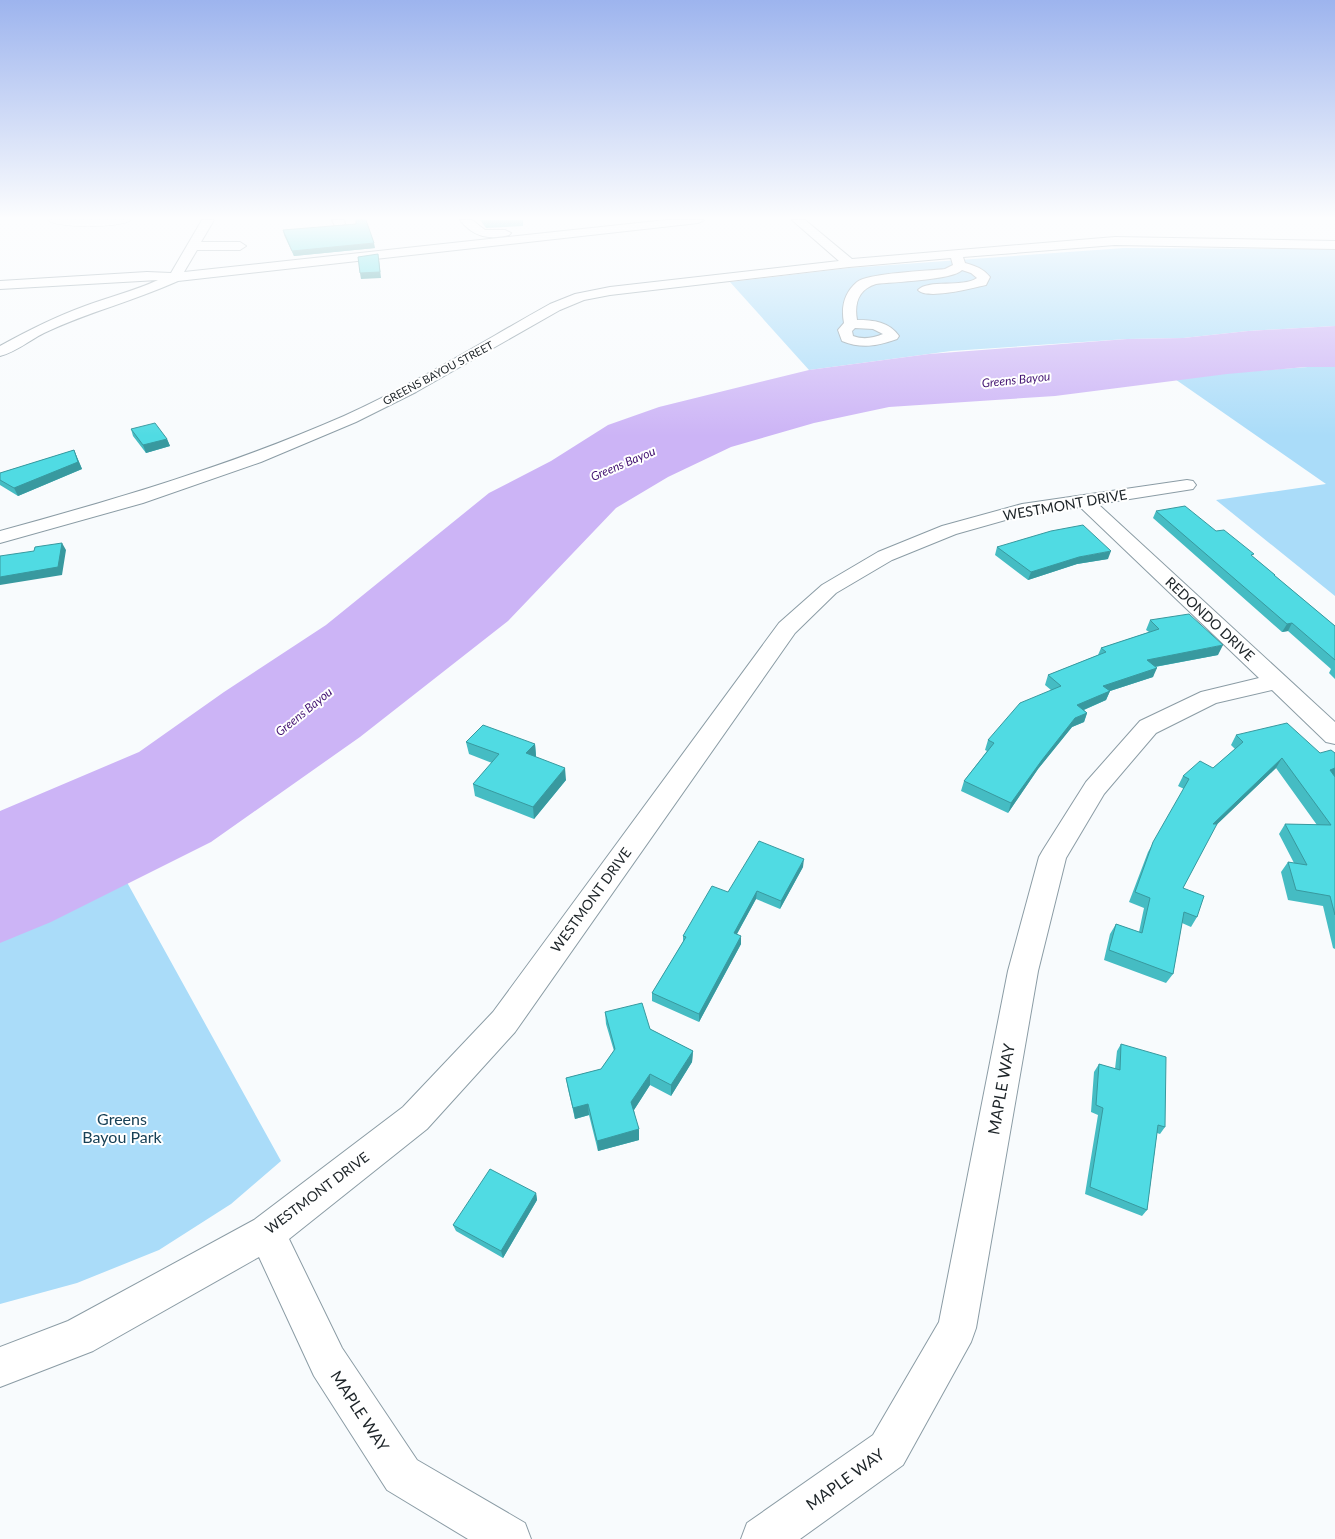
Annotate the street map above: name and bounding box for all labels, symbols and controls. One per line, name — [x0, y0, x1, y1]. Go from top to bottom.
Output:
street label: GREENS BAYOU STREET — [380, 338, 496, 407]
water label: Greens Bayou — [981, 368, 1051, 391]
water label: Greens Bayou — [588, 443, 657, 484]
street label: WESTMONT DRIVE — [1002, 485, 1128, 524]
street label: REDONDO DRIVE — [1162, 573, 1258, 664]
water label: Greens Bayou — [272, 684, 335, 739]
street label: WESTMONT DRIVE — [547, 844, 634, 956]
street label: MAPLE WAY — [983, 1042, 1018, 1136]
park label: Greens Bayou Park — [82, 1109, 163, 1146]
street label: WESTMONT DRIVE — [261, 1148, 372, 1237]
street label: MAPLE WAY — [327, 1367, 394, 1455]
street label: MAPLE WAY — [802, 1444, 888, 1513]

